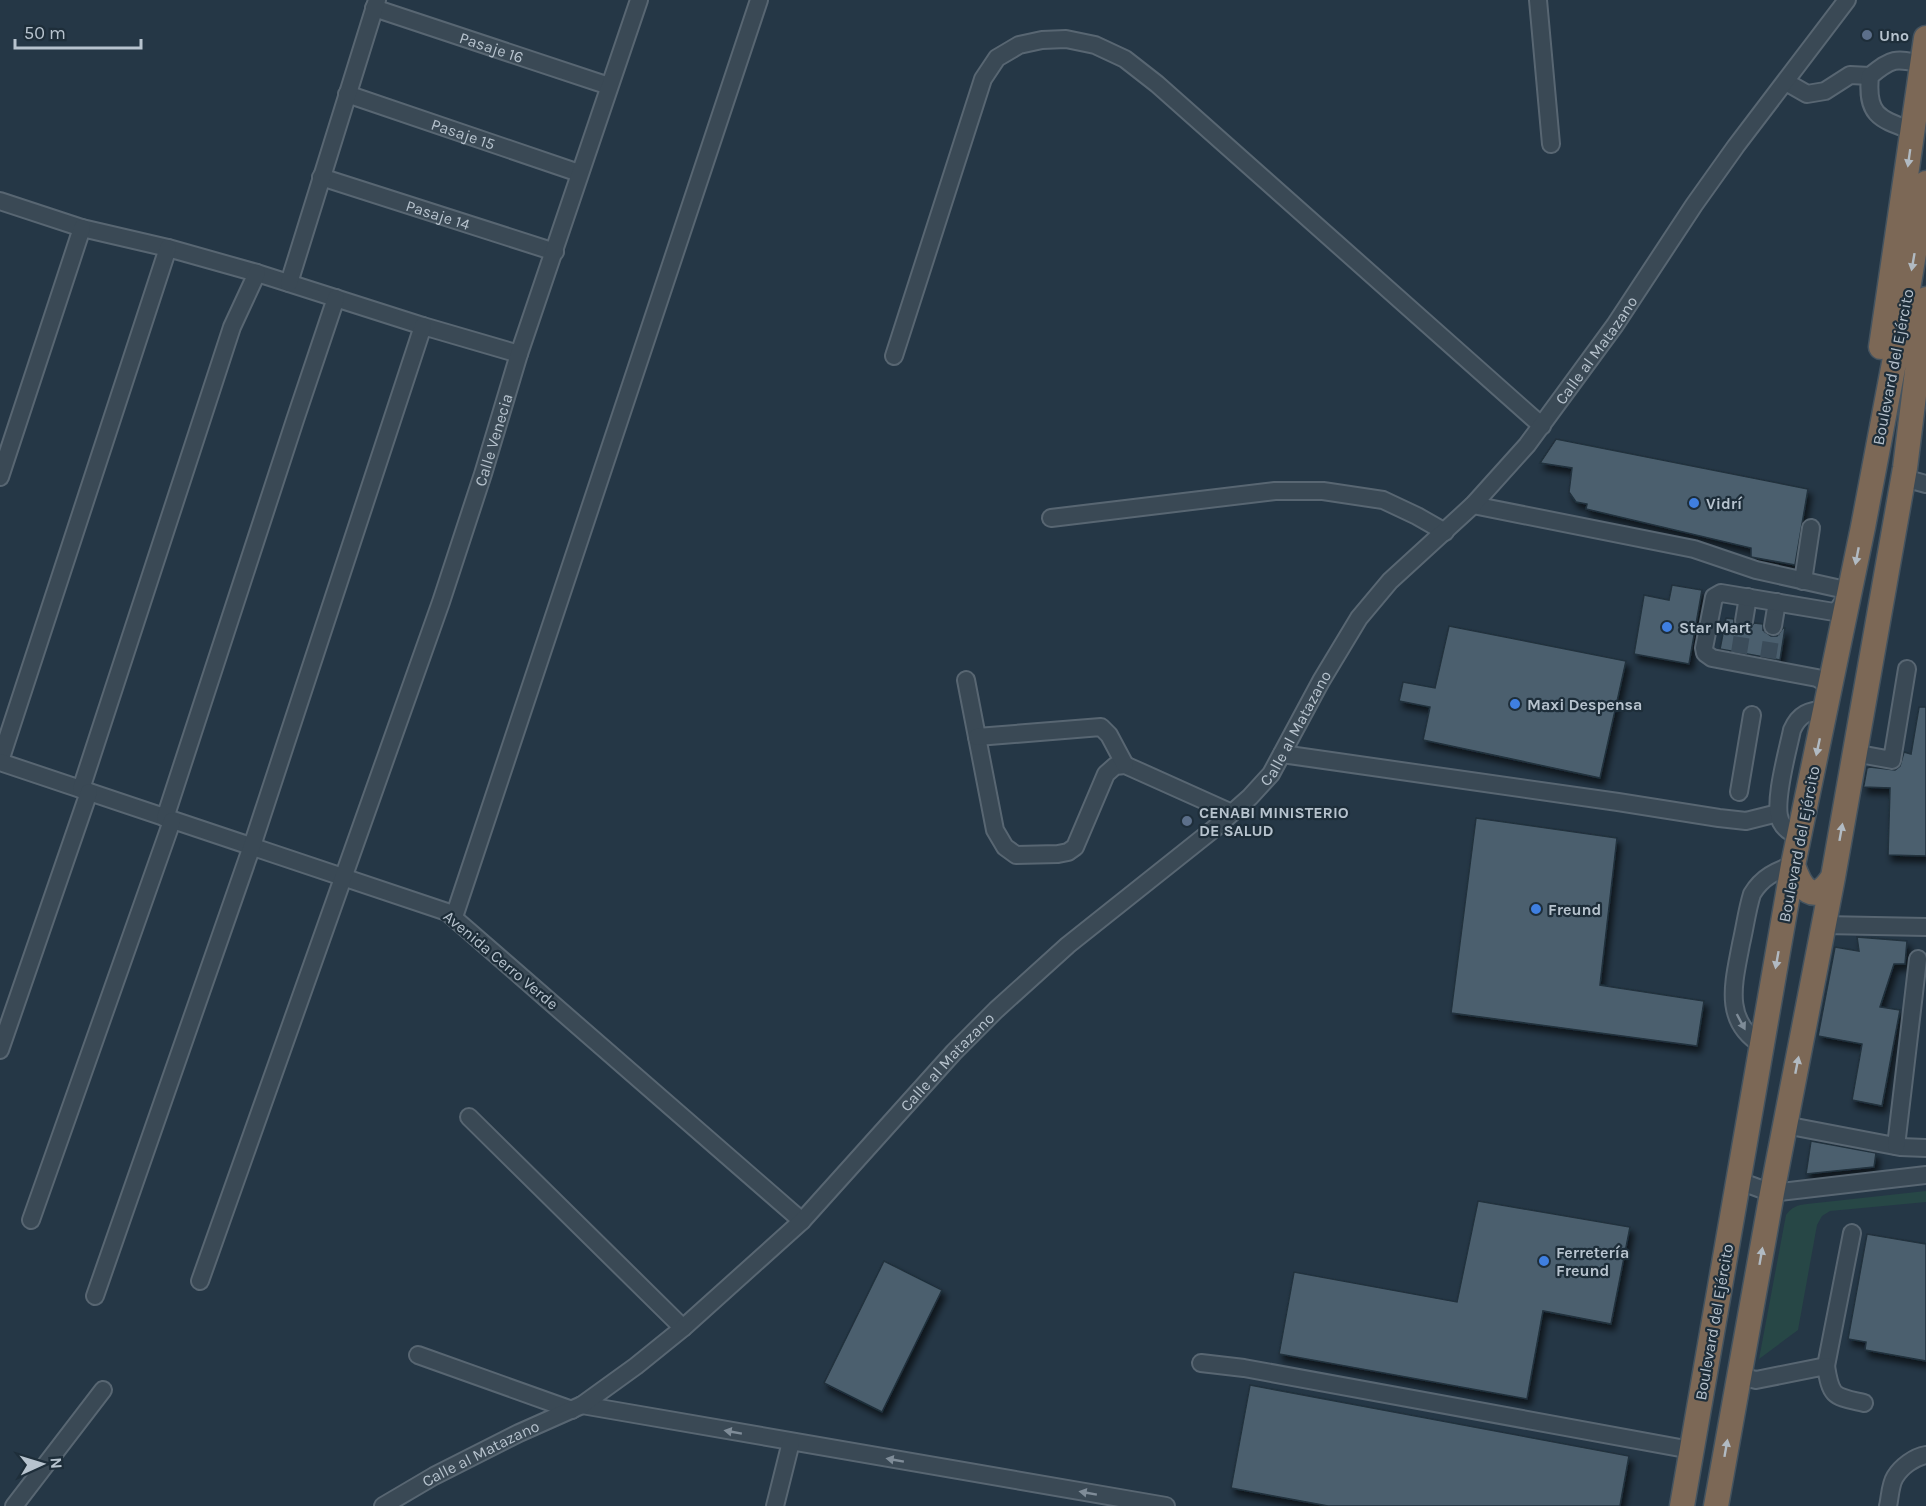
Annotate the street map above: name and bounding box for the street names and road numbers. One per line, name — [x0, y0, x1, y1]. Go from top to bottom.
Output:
street label: Pasaje 16 — [457, 28, 526, 67]
street label: Pasaje 15 — [429, 114, 498, 153]
street label: Pasaje 14 — [404, 195, 473, 234]
street label: Boulevard del Ejército — [1869, 287, 1917, 447]
street label: Calle al Matazano — [1551, 292, 1641, 408]
street label: Calle Venecia — [470, 391, 516, 489]
street label: Calle al Matazano — [1256, 667, 1335, 789]
street label: Boulevard del Ejército — [1775, 764, 1823, 924]
street label: Avenida Cerro Verde — [440, 906, 562, 1014]
street label: Calle al Matazano — [896, 1008, 998, 1115]
street label: Boulevard del Ejército — [1691, 1242, 1737, 1402]
street label: Calle al Matazano — [418, 1416, 542, 1491]

